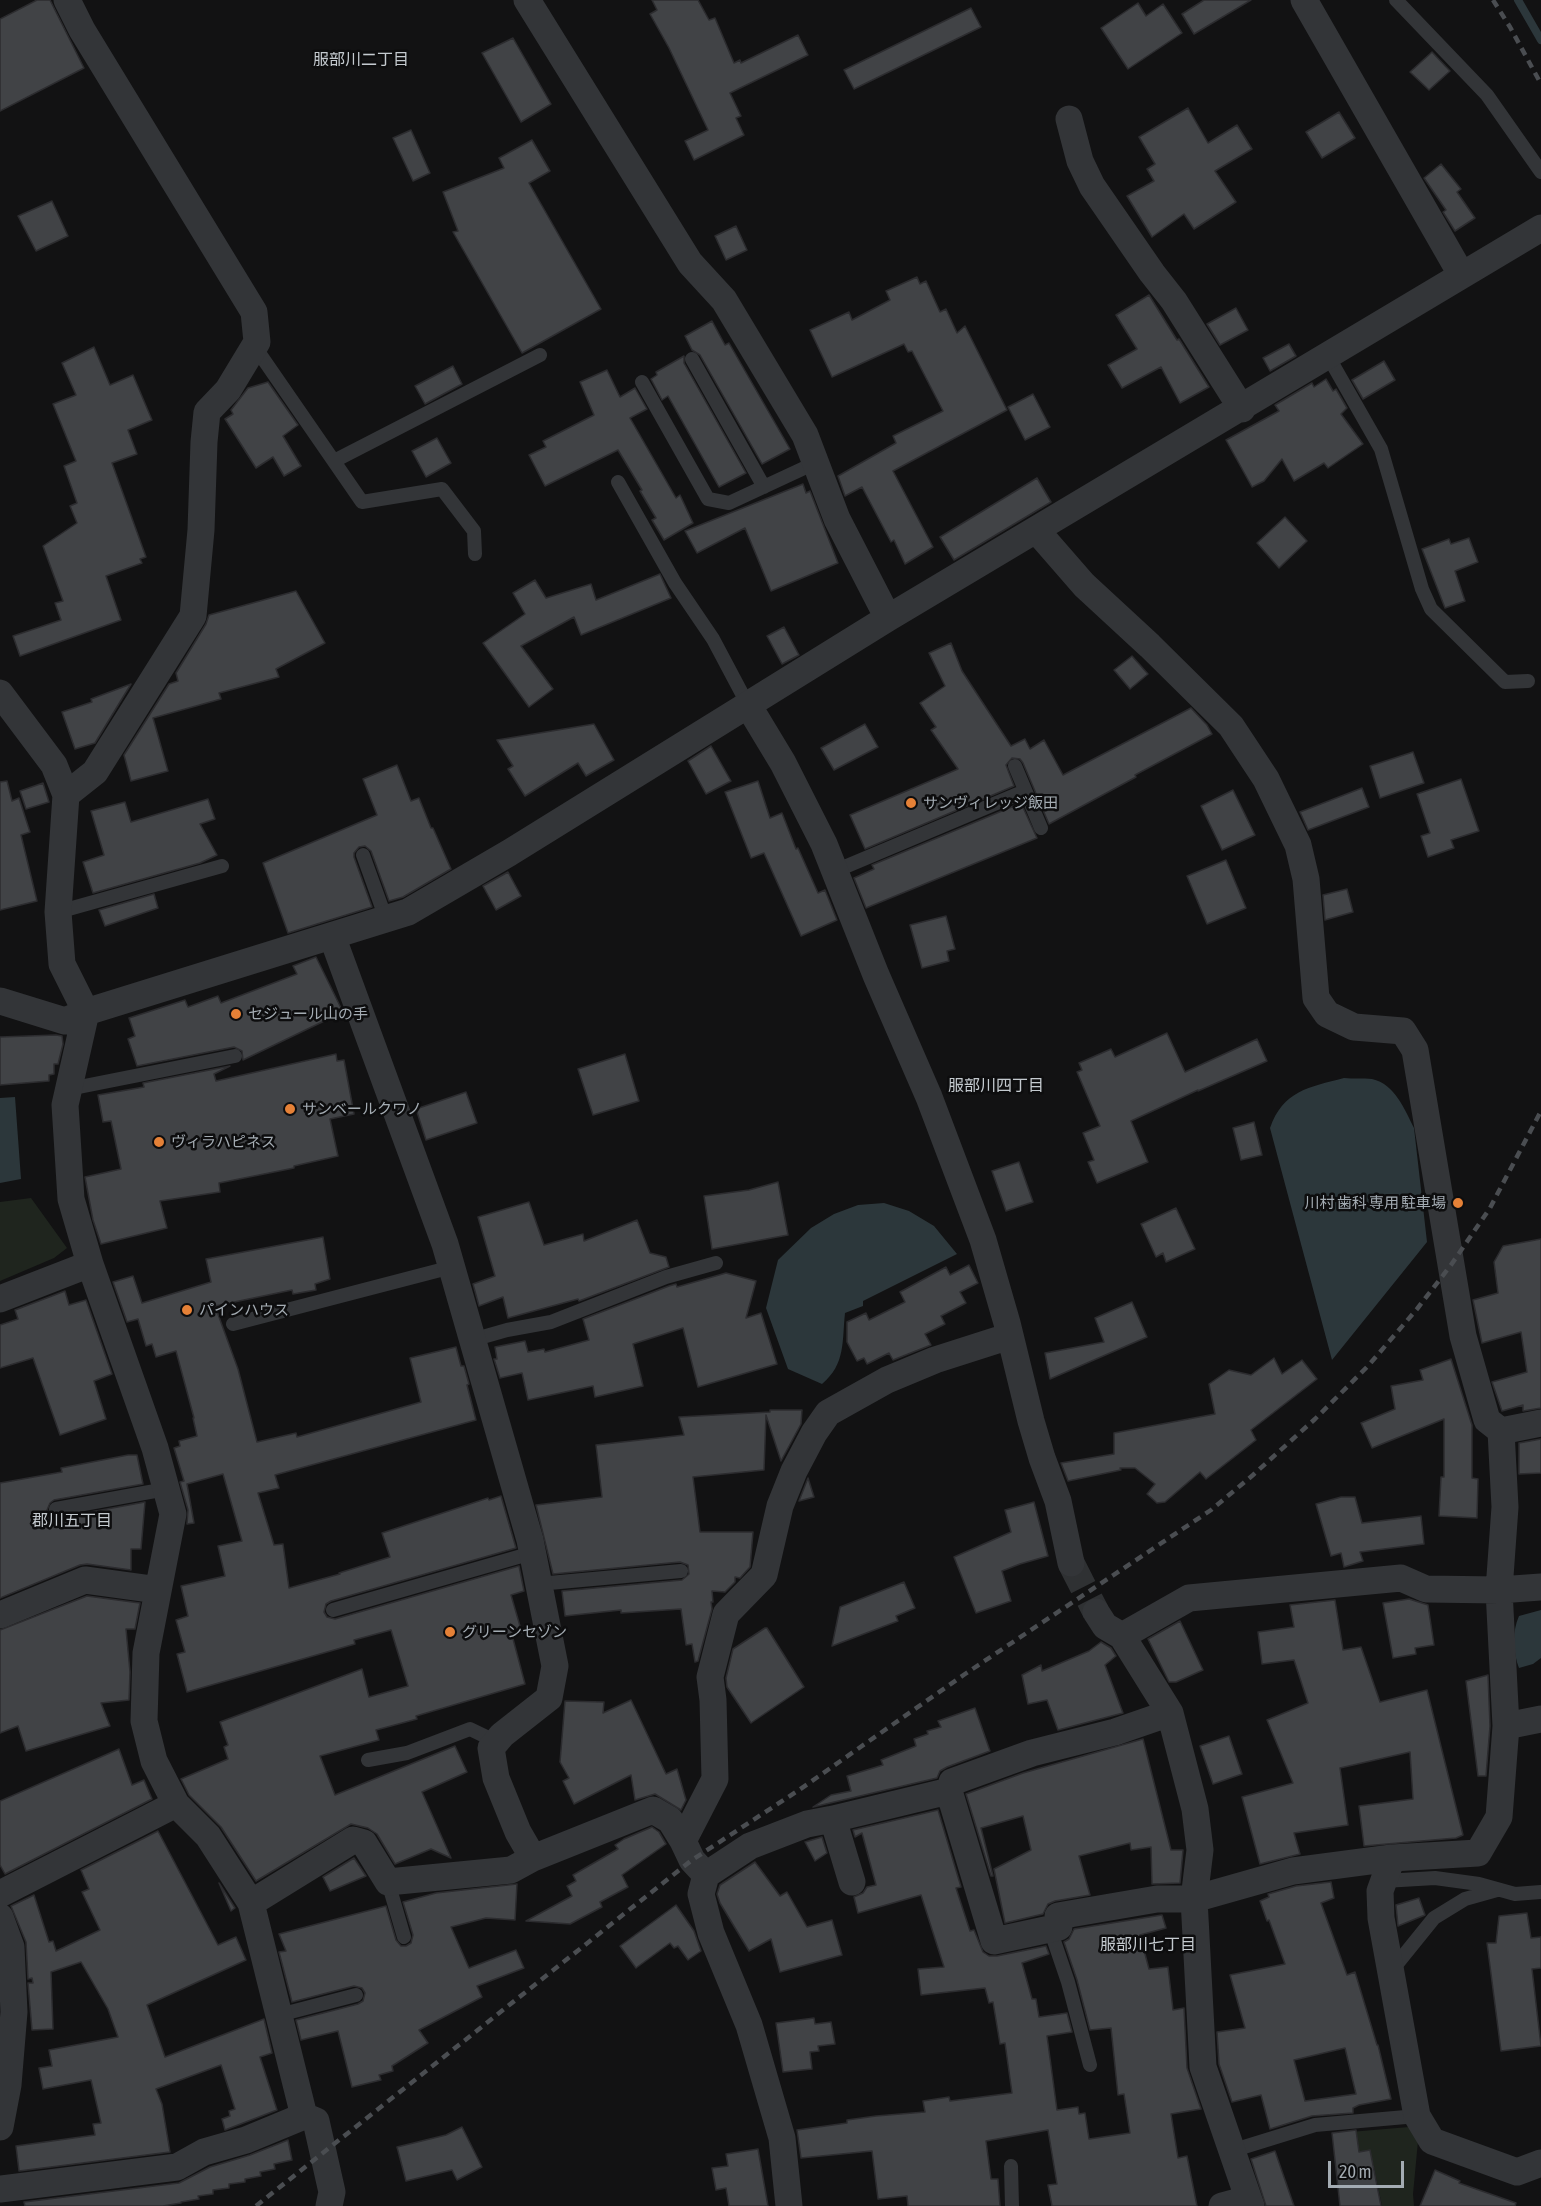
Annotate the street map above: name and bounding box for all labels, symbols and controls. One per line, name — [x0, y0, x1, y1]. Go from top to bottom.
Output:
district label: 服部川二丁目 — [313, 50, 409, 70]
place label: サンヴィレッジ飯田 — [923, 794, 1058, 812]
marker: サンヴィレッジ飯田 — [904, 796, 918, 810]
place label: セジュール山の手 — [248, 1005, 368, 1023]
marker: セジュール山の手 — [229, 1007, 243, 1021]
district label: 服部川四丁目 — [948, 1076, 1044, 1096]
place label: サンベールクワノ — [302, 1100, 422, 1118]
marker: サンベールクワノ — [283, 1102, 297, 1116]
place label: ヴィラハピネス — [171, 1133, 276, 1151]
marker: ヴィラハピネス — [152, 1135, 166, 1149]
place label: 川村 歯科 専用 駐車場 — [1305, 1194, 1446, 1212]
marker: 川村 歯科 専用 駐車場 — [1451, 1196, 1465, 1210]
place label: パインハウス — [199, 1301, 289, 1319]
marker: パインハウス — [180, 1303, 194, 1317]
district label: 郡川五丁目 — [32, 1511, 112, 1531]
place label: グリーンセゾン — [462, 1623, 567, 1641]
marker: グリーンセゾン — [443, 1625, 457, 1639]
district label: 服部川七丁目 — [1100, 1935, 1196, 1955]
scale bar — [1331, 2149, 1408, 2187]
text: 20 m — [1339, 2161, 1371, 2182]

